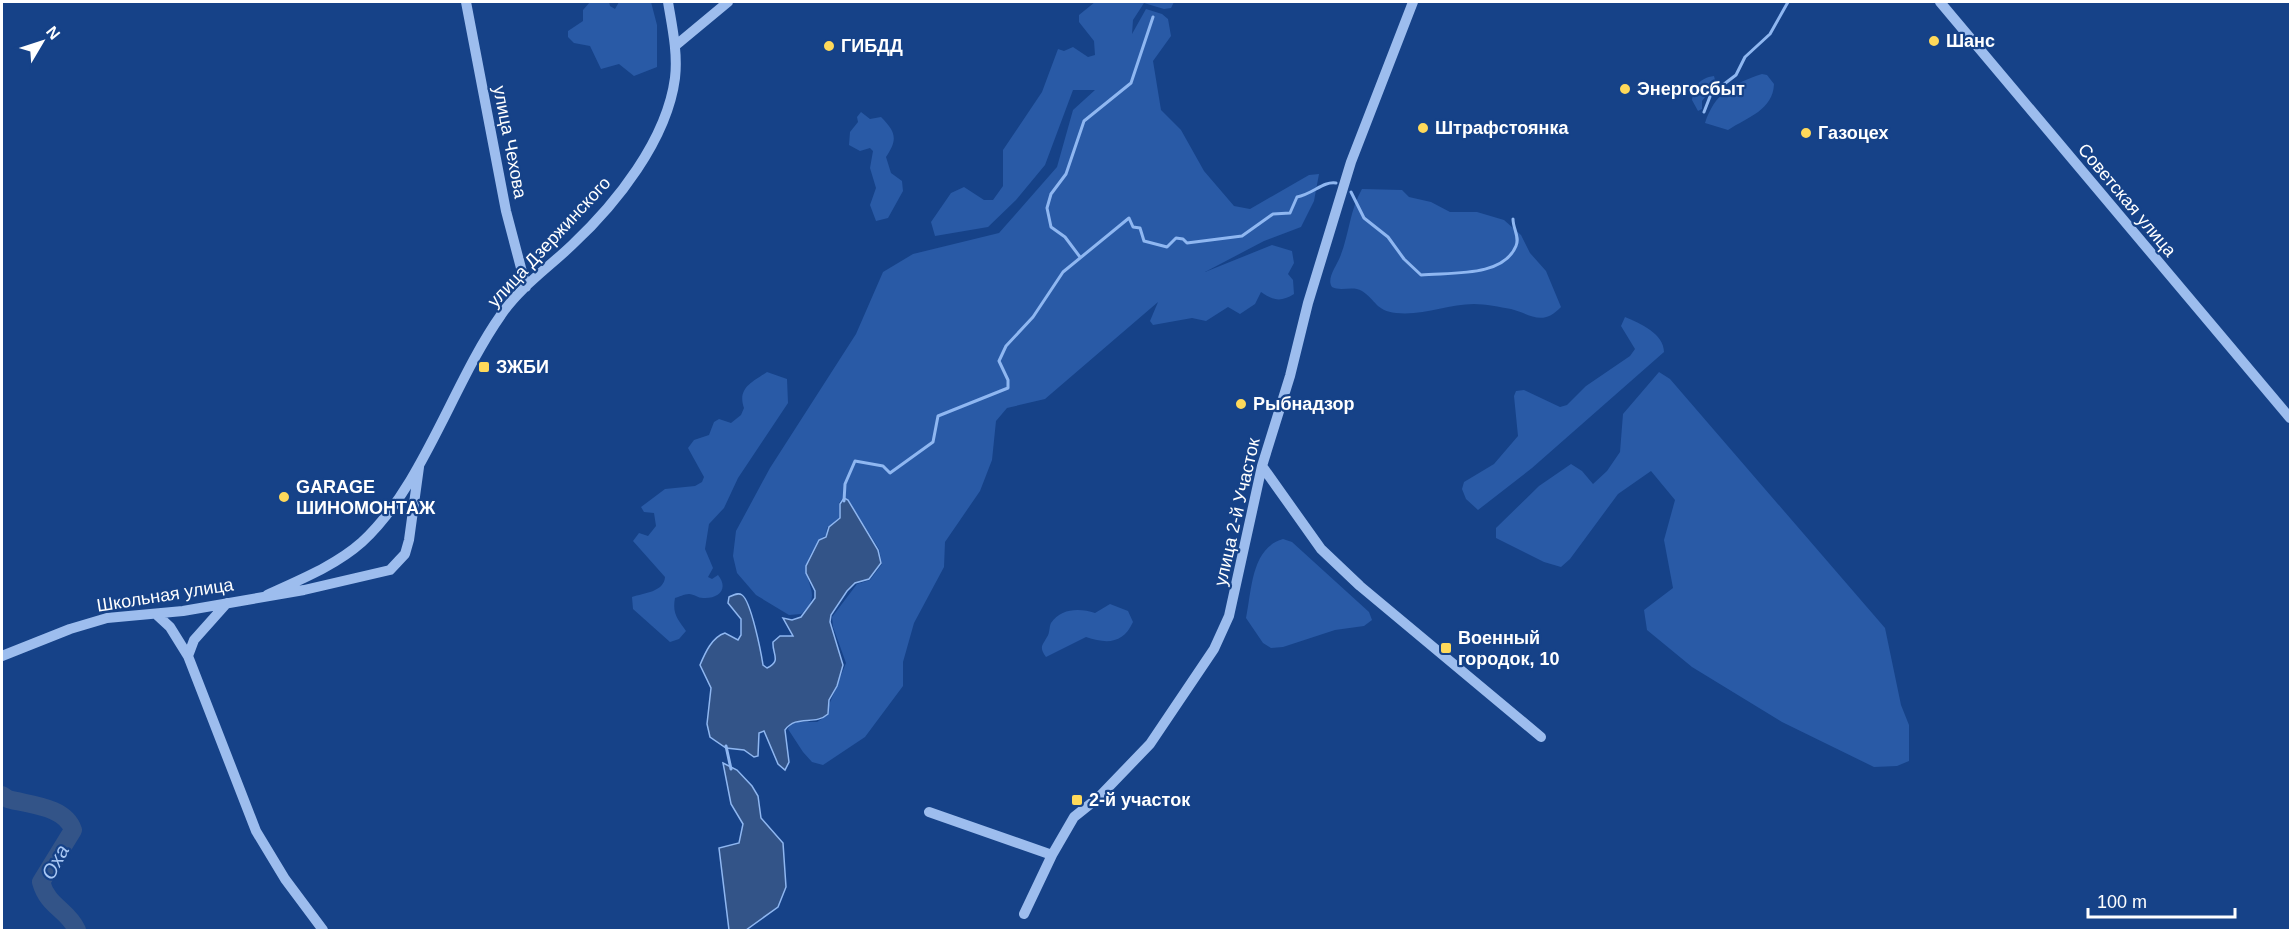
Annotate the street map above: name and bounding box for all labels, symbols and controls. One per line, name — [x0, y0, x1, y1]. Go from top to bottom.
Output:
north arrow — [12, 12, 72, 72]
text: N — [43, 23, 64, 43]
place label: Шанс — [1946, 31, 1995, 51]
marker: Шанс — [1927, 34, 1941, 48]
place label: ГИБДД — [841, 36, 903, 56]
marker: ГИБДД — [822, 39, 836, 53]
place label: Энергосбыт — [1637, 79, 1745, 99]
marker: Энергосбыт — [1618, 82, 1632, 96]
street label: улица Чехова — [489, 84, 531, 201]
place label: Штрафстоянка — [1435, 118, 1569, 138]
marker: Штрафстоянка — [1416, 121, 1430, 135]
place label: Газоцех — [1818, 123, 1889, 143]
marker: Газоцех — [1799, 126, 1813, 140]
street label: Советская улица — [2074, 139, 2181, 261]
street label: улица Дзержинского — [483, 173, 615, 311]
place label: ЗЖБИ — [496, 357, 549, 377]
marker: ЗЖБИ — [477, 360, 491, 374]
place label: Рыбнадзор — [1253, 394, 1355, 414]
marker: Рыбнадзор — [1234, 397, 1248, 411]
street label: улица 2-й Участок — [1210, 436, 1264, 588]
place label: GARAGE ШИНОМОНТАЖ — [296, 477, 436, 518]
marker: GARAGE ШИНОМОНТАЖ — [277, 490, 291, 504]
street label: Школьная улица — [95, 574, 236, 616]
place label: Военный городок, 10 — [1458, 628, 1559, 669]
marker: Военный городок, 10 — [1439, 641, 1453, 655]
place label: 2-й участок — [1089, 790, 1191, 810]
marker: 2-й участок — [1070, 793, 1084, 807]
water label: Оха — [37, 841, 73, 883]
scale bar — [2088, 881, 2235, 919]
text: 100 m — [2097, 892, 2147, 912]

